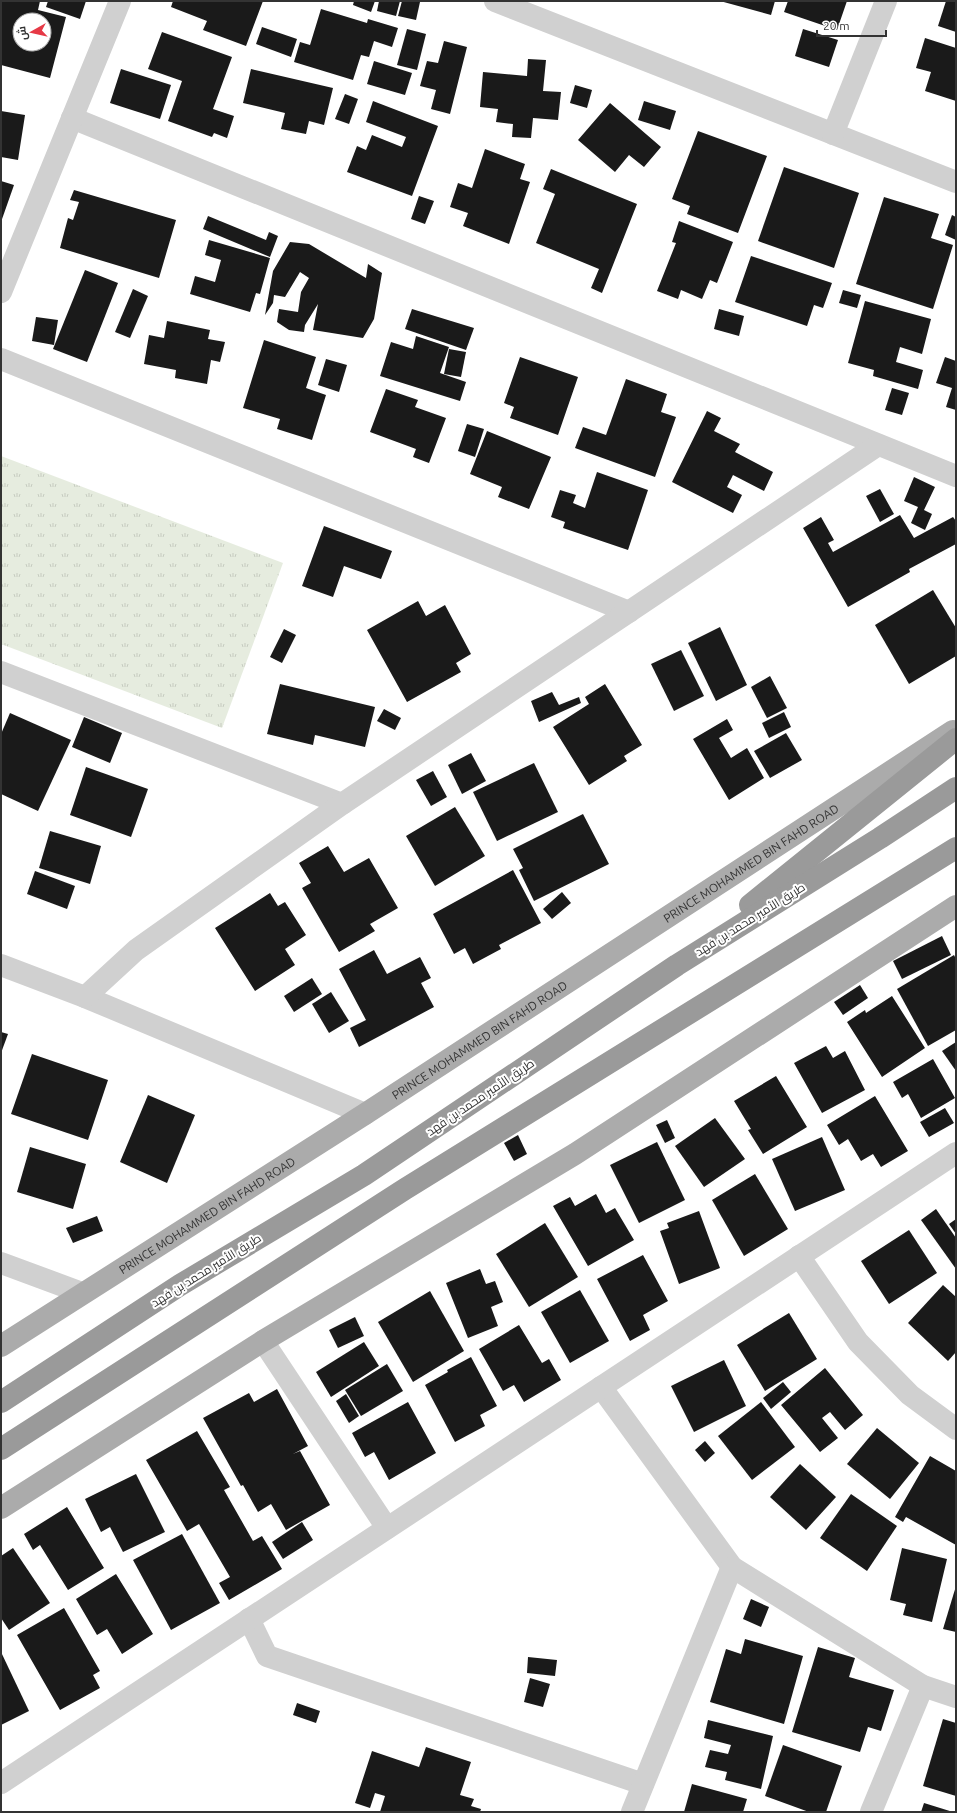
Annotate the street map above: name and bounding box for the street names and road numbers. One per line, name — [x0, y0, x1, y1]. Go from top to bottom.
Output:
street label: PRINCE MOHAMMED BIN FAHD ROAD — [661, 801, 841, 924]
street label: طريق الأمير محمد بن فهد — [693, 880, 808, 959]
street label: PRINCE MOHAMMED BIN FAHD ROAD — [389, 978, 569, 1101]
street label: طريق الأمير محمد بن فهد — [424, 1056, 537, 1139]
street label: PRINCE MOHAMMED BIN FAHD ROAD — [116, 1154, 297, 1276]
street label: طريق الأمير محمد بن فهد — [149, 1231, 264, 1310]

